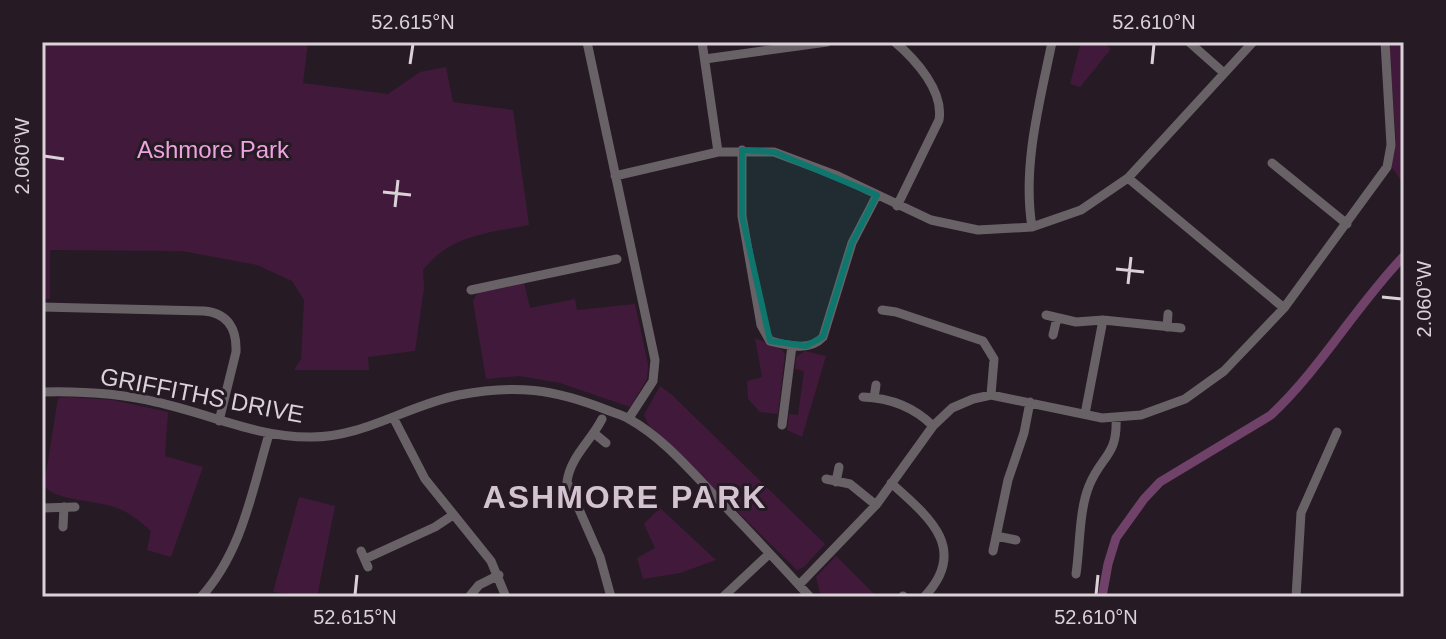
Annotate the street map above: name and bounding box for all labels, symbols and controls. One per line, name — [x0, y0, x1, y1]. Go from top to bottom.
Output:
text: 52.615°N — [371, 11, 455, 33]
text: 52.610°N — [1112, 11, 1196, 33]
text: 2.060°W — [11, 117, 33, 194]
park label: Ashmore Park — [137, 136, 290, 163]
text: 2.060°W — [1413, 260, 1435, 337]
street label: GRIFFITHS DRIVE — [98, 362, 306, 428]
district label: ASHMORE PARK — [483, 479, 767, 515]
text: 52.615°N — [313, 606, 397, 628]
text: 52.610°N — [1054, 606, 1138, 628]

